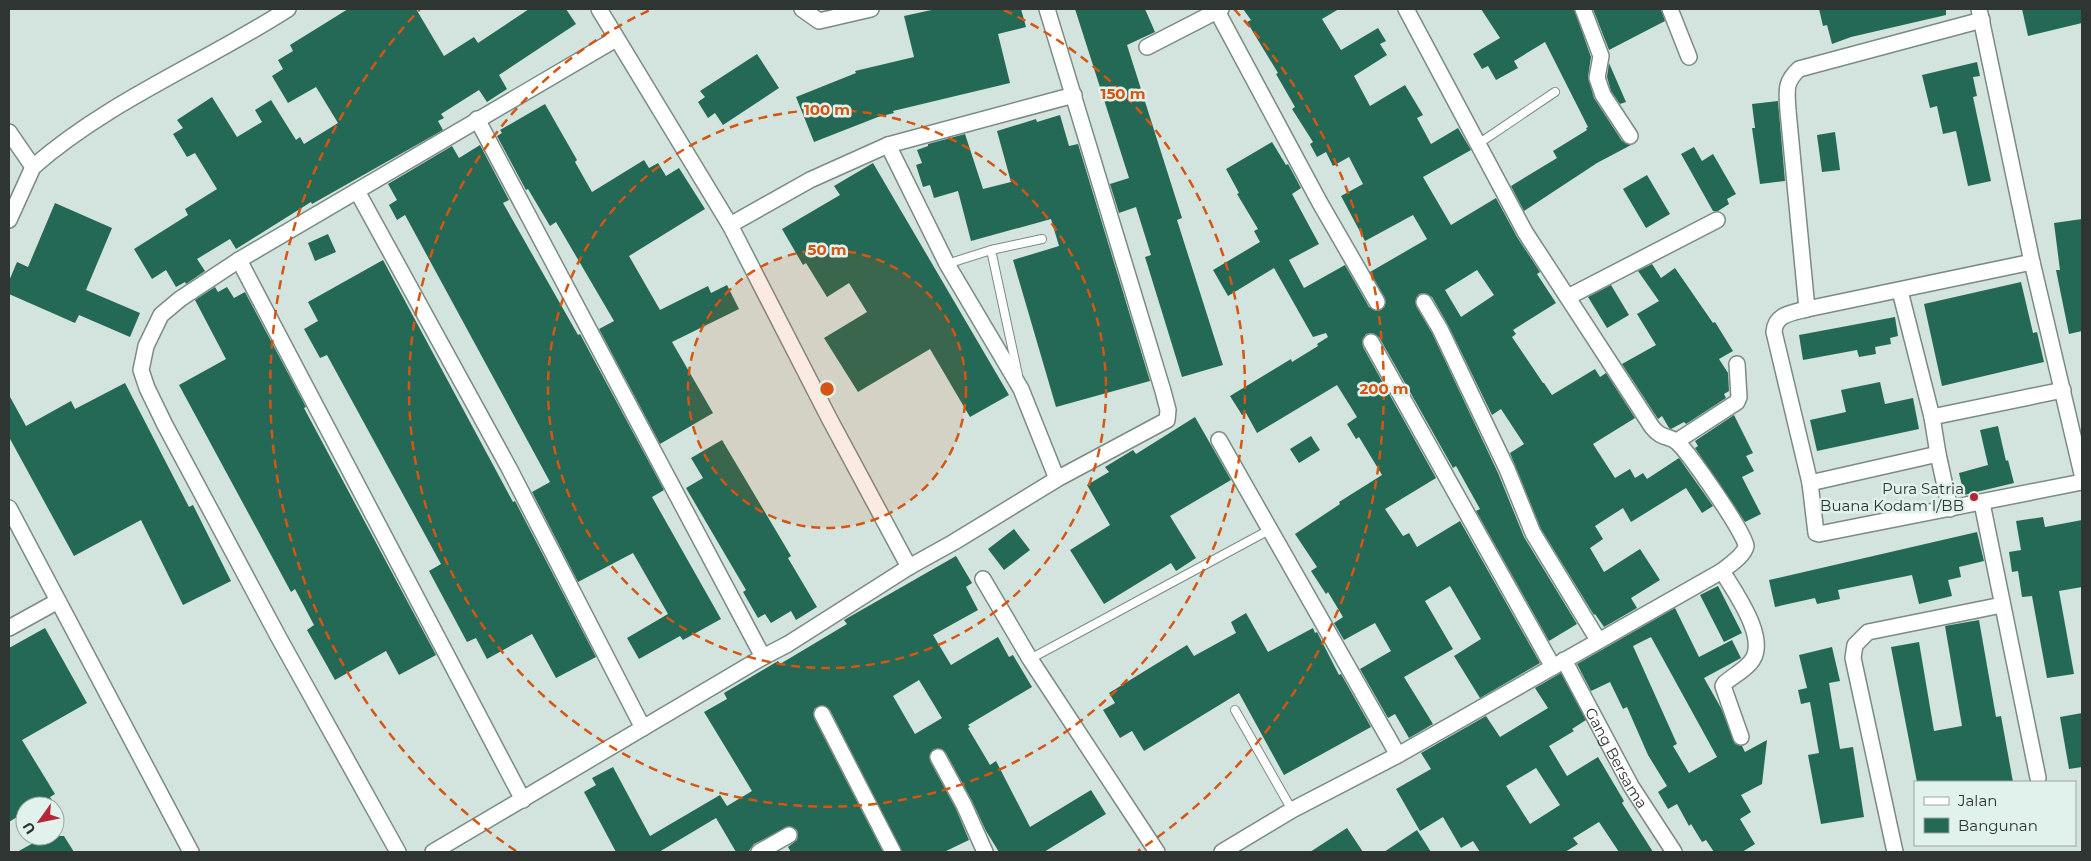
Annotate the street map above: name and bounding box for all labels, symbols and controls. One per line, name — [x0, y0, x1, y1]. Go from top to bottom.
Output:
text: 150 m — [1101, 84, 1145, 103]
text: 100 m — [804, 100, 850, 119]
text: 50 m — [807, 240, 847, 259]
text: 200 m — [1359, 379, 1409, 398]
centre of rings — [818, 380, 836, 398]
place label: Pura Satria Buana Kodam I/BB — [1820, 479, 1964, 515]
marker: Pura Satria Buana Kodam I/BB — [1968, 491, 1980, 503]
street label: Gang Bersama — [1581, 704, 1652, 812]
legend — [1914, 781, 2076, 846]
text: Jalan — [1957, 791, 1997, 810]
north arrow — [15, 796, 65, 846]
text: Bangunan — [1958, 816, 2038, 835]
text: U — [19, 819, 40, 838]

